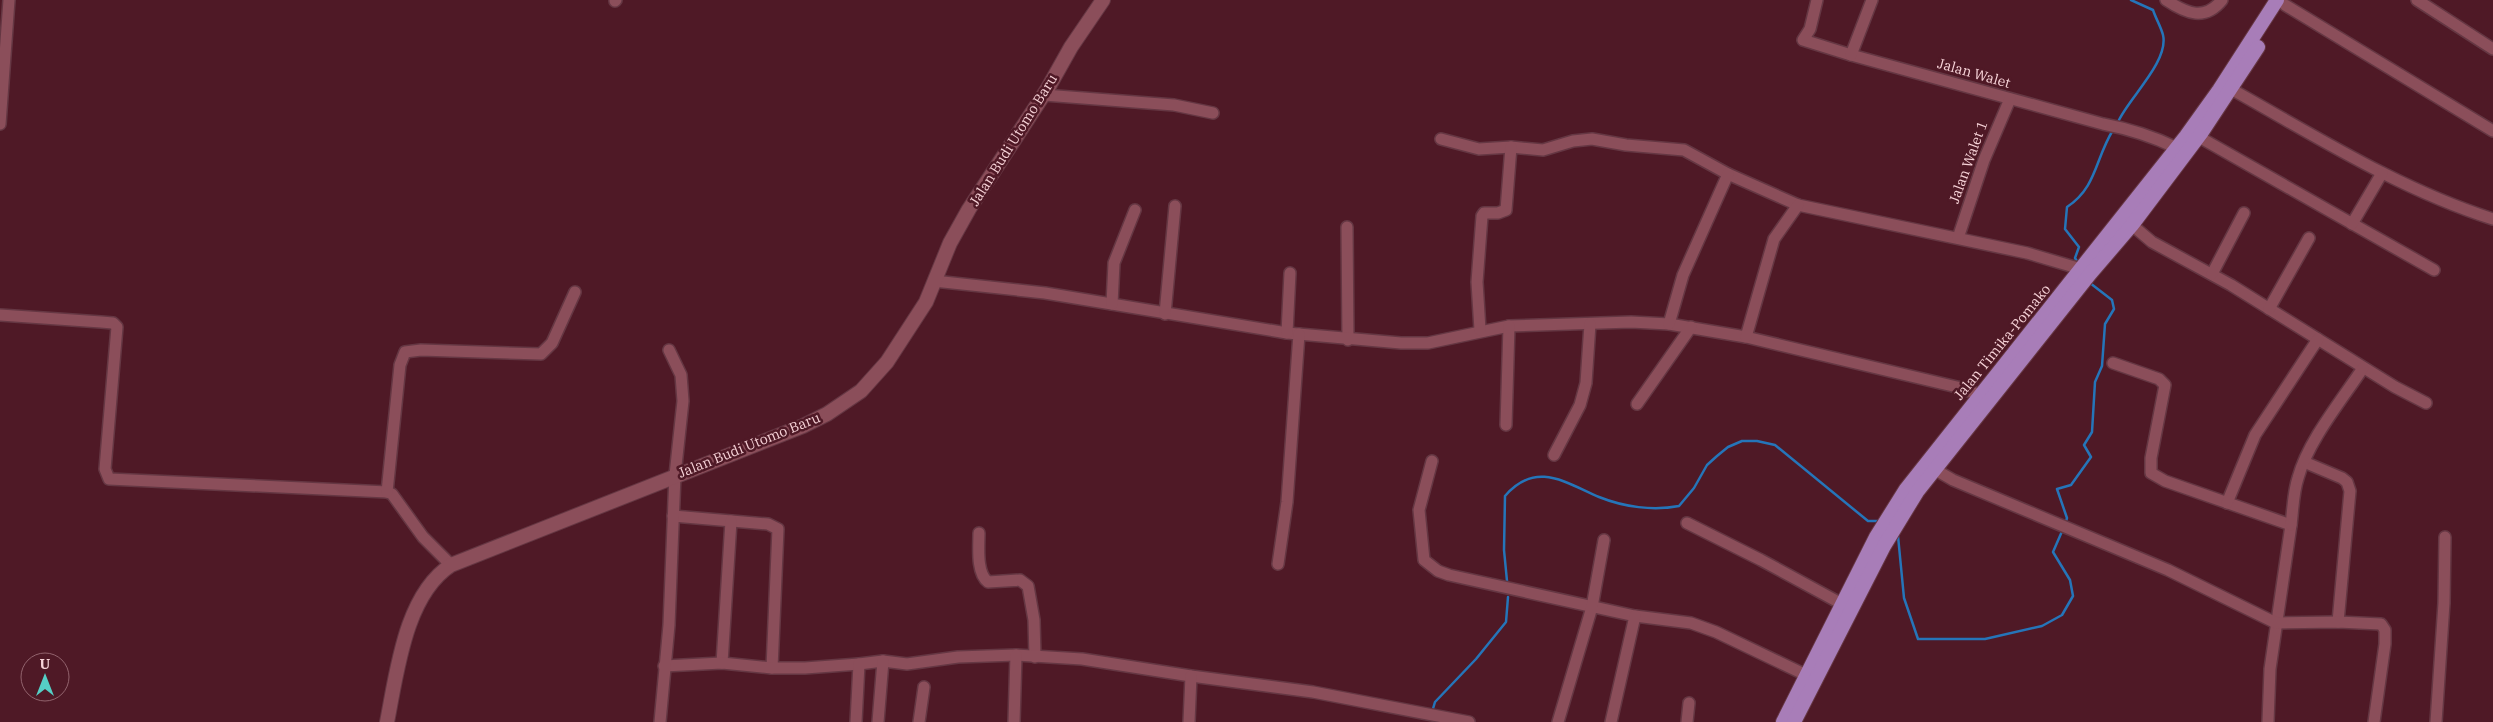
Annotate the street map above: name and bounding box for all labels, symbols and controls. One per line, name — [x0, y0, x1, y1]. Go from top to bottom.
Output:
street label: Jalan Walet — [1935, 54, 2013, 92]
street label: Jalan Budi Utomo Baru — [965, 71, 1061, 209]
street label: Jalan Walet 1 — [1945, 118, 1991, 206]
street label: Jalan Timika-Pomako — [1950, 280, 2054, 404]
street label: Jalan Budi Utomo Baru — [675, 408, 823, 482]
north arrow — [20, 652, 70, 702]
text: U — [40, 655, 51, 673]

